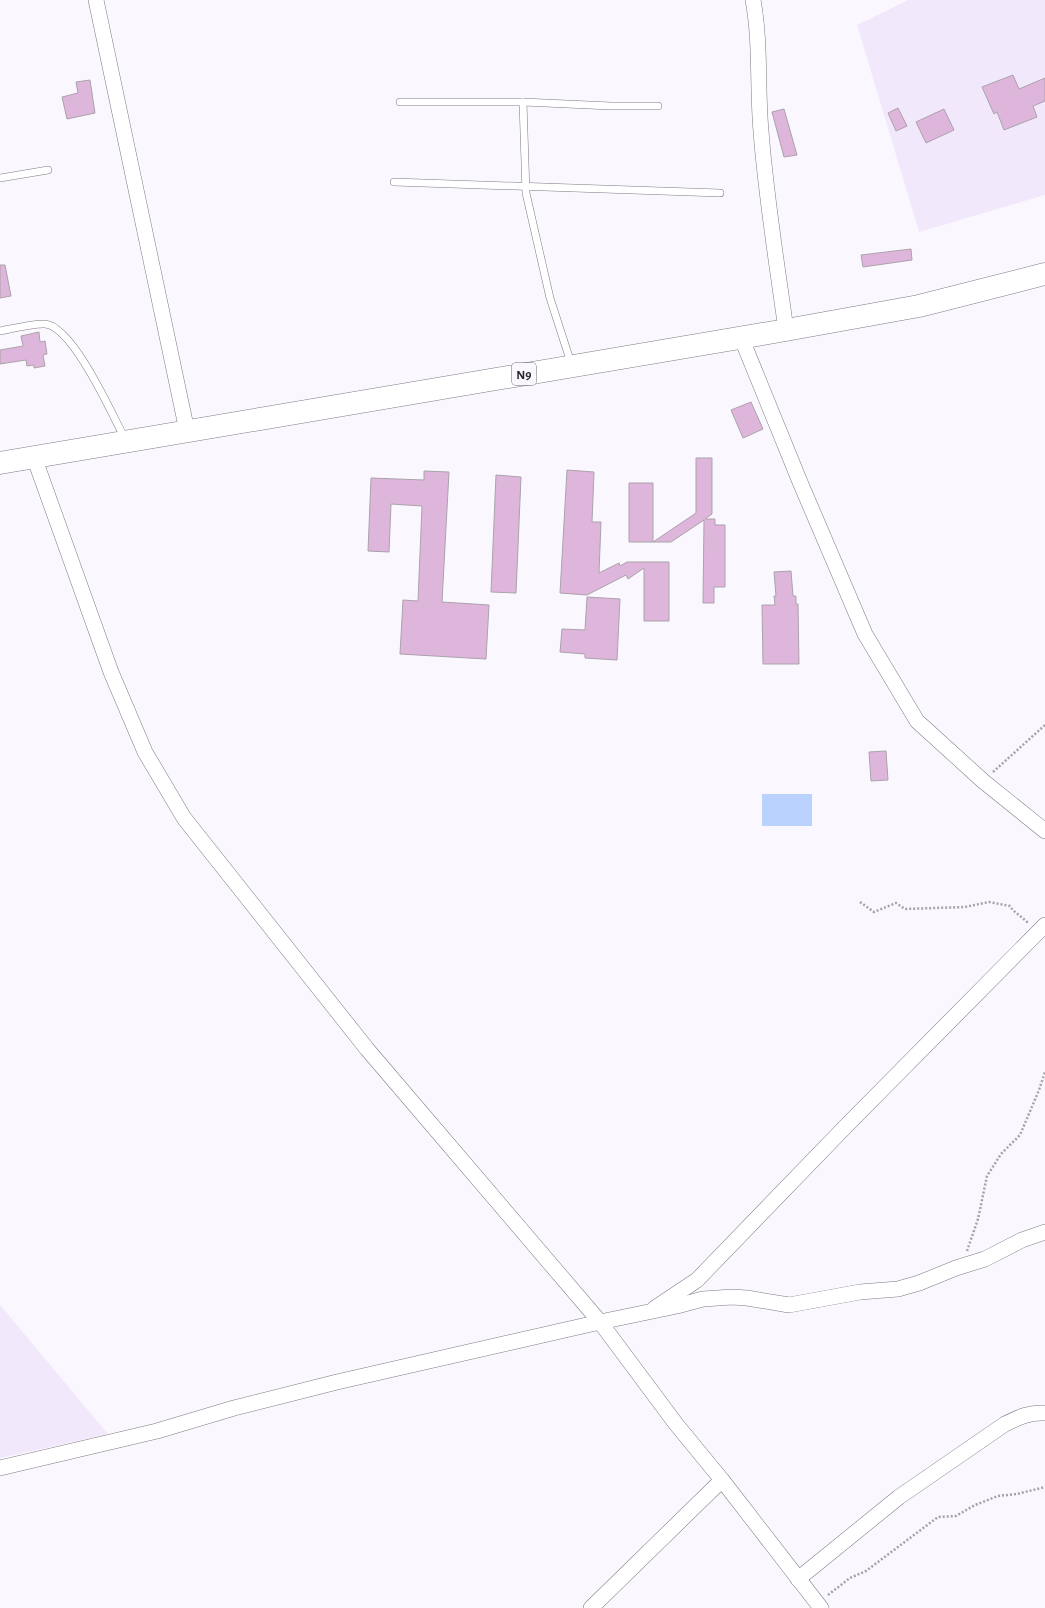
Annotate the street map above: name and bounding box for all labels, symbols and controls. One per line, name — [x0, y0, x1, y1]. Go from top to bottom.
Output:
road number: N9 — [512, 363, 536, 385]

